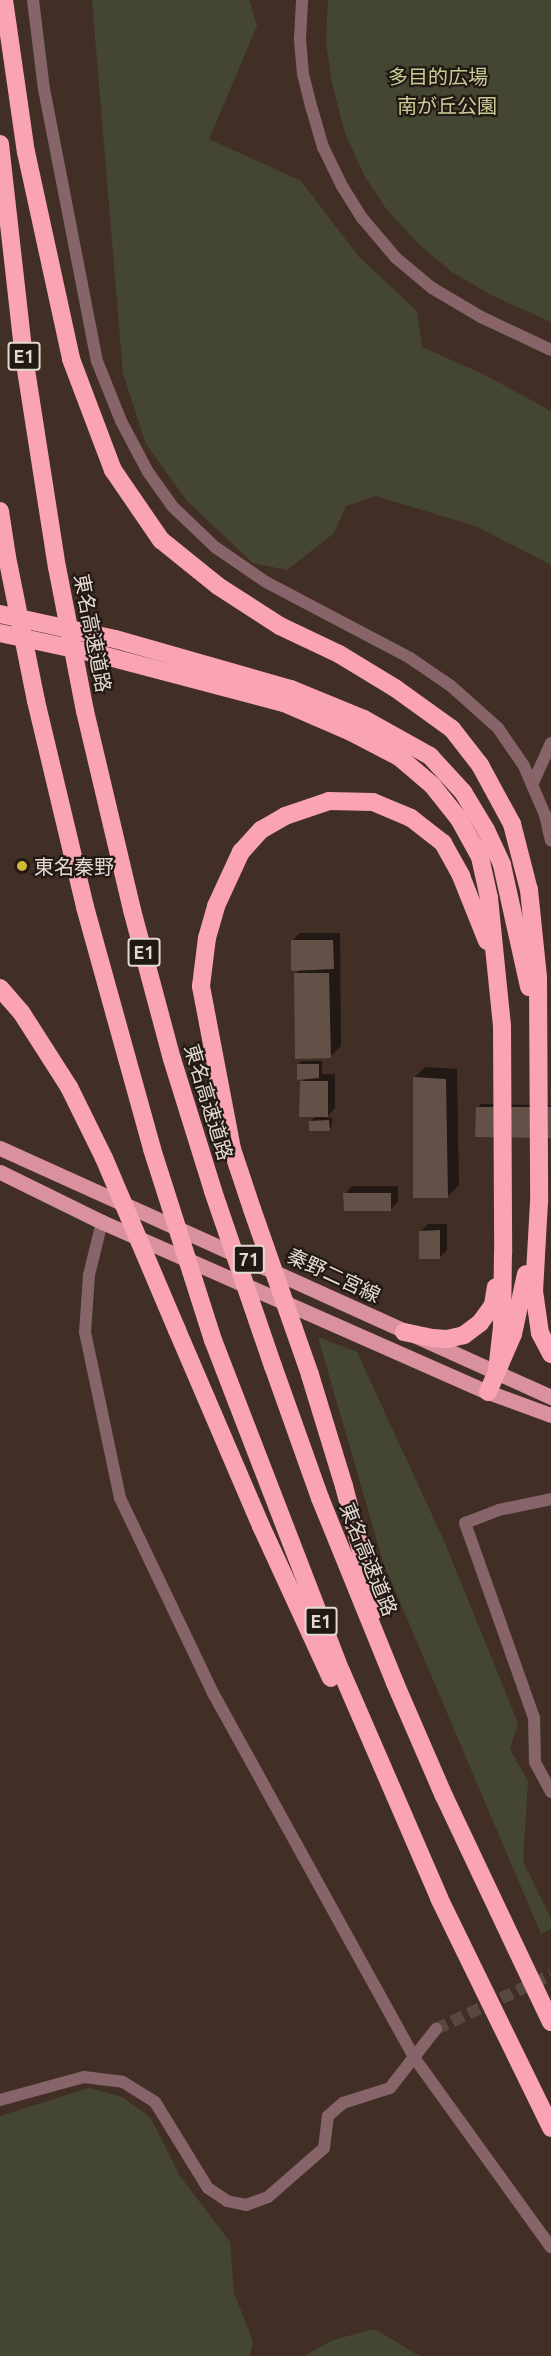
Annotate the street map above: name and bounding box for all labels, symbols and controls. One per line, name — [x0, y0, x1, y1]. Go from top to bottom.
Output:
park label: 多目的広場 — [388, 64, 488, 88]
park label: 南が丘公園 — [397, 93, 497, 117]
road number: E1 — [8, 341, 40, 371]
street label: 東名高速道路 — [70, 572, 116, 694]
place label: 東名秦野 — [34, 854, 114, 878]
marker: 東名秦野 — [15, 859, 29, 873]
road number: E1 — [128, 937, 160, 967]
street label: 東名高速道路 — [180, 1041, 238, 1163]
street label: 秦野二宮線 — [284, 1243, 384, 1307]
road number: 71 — [232, 1244, 266, 1274]
street label: 東名高速道路 — [335, 1499, 403, 1619]
road number: E1 — [304, 1606, 338, 1636]

